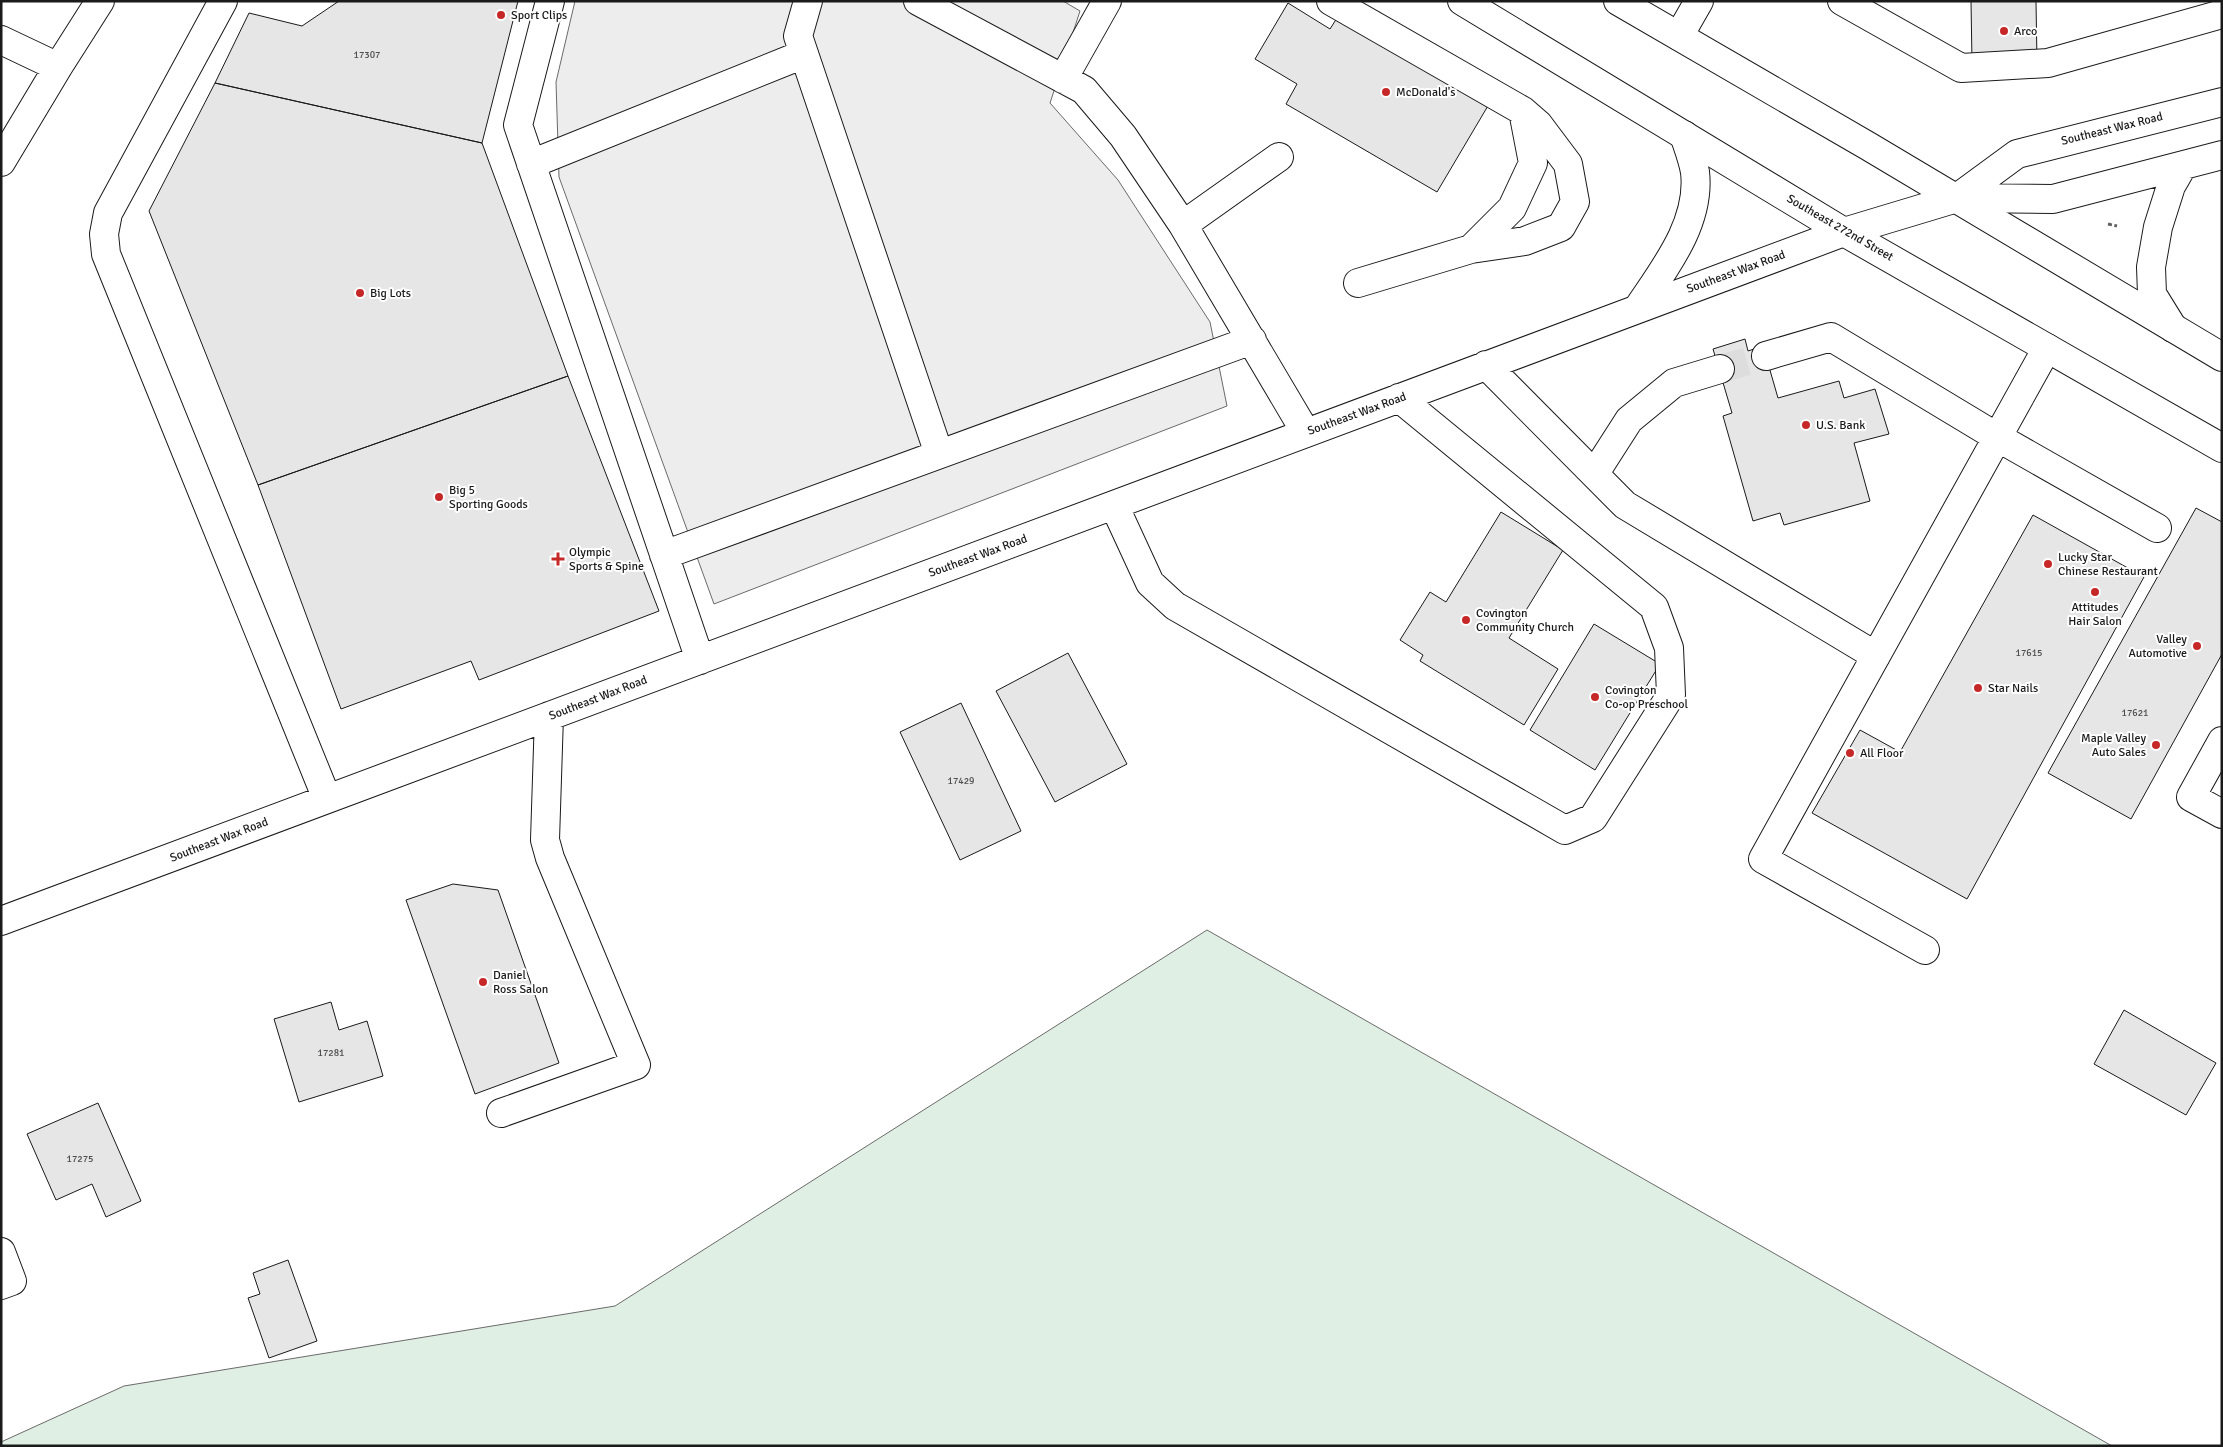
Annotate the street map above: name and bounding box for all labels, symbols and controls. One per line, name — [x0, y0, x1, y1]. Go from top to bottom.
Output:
place label: Sport Clips — [511, 8, 567, 23]
marker: Sport Clips — [495, 9, 507, 21]
place label: Arco — [2014, 24, 2037, 39]
marker: Arco — [1998, 25, 2010, 37]
house number: 17307 — [353, 49, 381, 61]
place label: McDonald's — [1396, 85, 1456, 100]
marker: McDonald's — [1380, 86, 1392, 98]
street label: Southeast Wax Road — [2060, 109, 2164, 149]
street label: Southeast 272nd Street — [1784, 191, 1896, 265]
street label: Southeast Wax Road — [1685, 247, 1787, 297]
place label: Big Lots — [370, 286, 411, 301]
marker: Big Lots — [354, 287, 366, 299]
street label: Southeast Wax Road — [1306, 389, 1408, 439]
place label: U.S. Bank — [1816, 418, 1865, 433]
marker: U.S. Bank — [1800, 419, 1812, 431]
place label: Big 5 Sporting Goods — [449, 483, 528, 512]
marker: Big 5 Sporting Goods — [433, 491, 445, 503]
street label: Southeast Wax Road — [927, 531, 1029, 581]
place label: Olympic Sports & Spine — [569, 545, 644, 574]
place label: Lucky Star Chinese Restaurant — [2058, 550, 2158, 579]
marker: Olympic Sports & Spine — [551, 552, 565, 566]
marker: Lucky Star Chinese Restaurant — [2042, 558, 2054, 570]
marker: Attitudes Hair Salon — [2089, 586, 2101, 598]
place label: Attitudes Hair Salon — [2068, 600, 2122, 629]
place label: Covington Community Church — [1476, 606, 1574, 635]
marker: Covington Community Church — [1460, 614, 1472, 626]
place label: Valley Automotive — [2128, 632, 2187, 661]
marker: Valley Automotive — [2191, 640, 2203, 652]
house number: 17615 — [2015, 647, 2043, 659]
street label: Southeast Wax Road — [547, 672, 649, 724]
place label: Star Nails — [1988, 681, 2038, 696]
marker: Star Nails — [1972, 682, 1984, 694]
place label: Covington Co-op Preschool — [1605, 683, 1689, 712]
marker: Covington Co-op Preschool — [1589, 691, 1601, 703]
house number: 17621 — [2121, 707, 2149, 719]
place label: Maple Valley Auto Sales — [2081, 731, 2146, 760]
marker: Maple Valley Auto Sales — [2150, 739, 2162, 751]
place label: All Floor — [1860, 746, 1904, 761]
marker: All Floor — [1844, 747, 1856, 759]
house number: 17429 — [947, 775, 975, 787]
street label: Southeast Wax Road — [168, 814, 270, 866]
place label: Daniel Ross Salon — [493, 968, 548, 997]
marker: Daniel Ross Salon — [477, 976, 489, 988]
house number: 17281 — [317, 1047, 345, 1059]
house number: 17275 — [66, 1153, 94, 1165]

